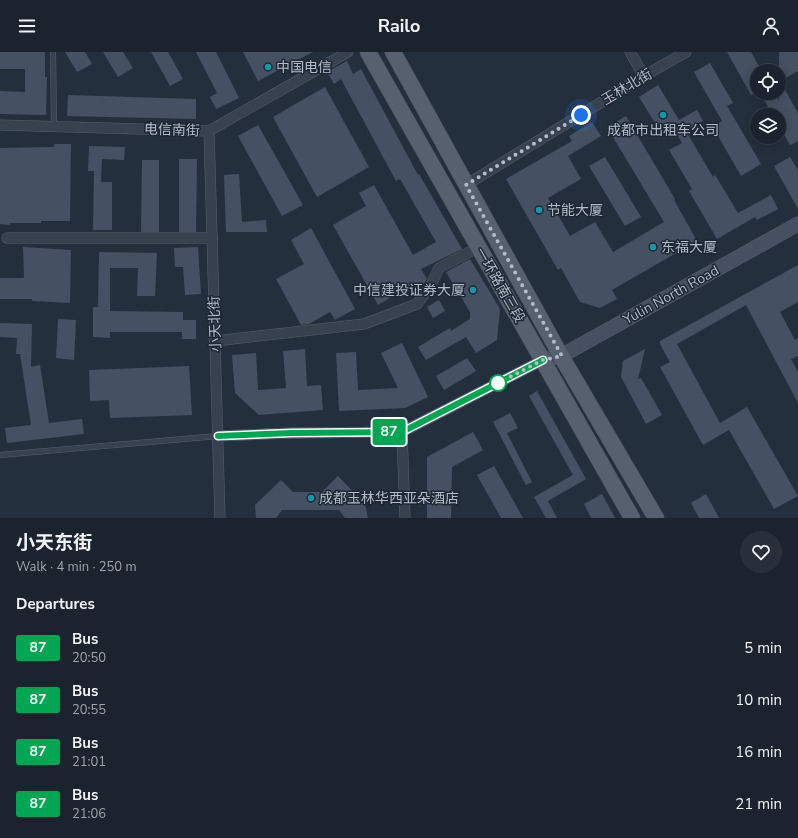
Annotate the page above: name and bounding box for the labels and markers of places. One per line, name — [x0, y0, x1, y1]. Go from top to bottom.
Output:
place label: 中国电信 — [276, 58, 332, 77]
marker: 中国电信 — [263, 62, 273, 72]
marker: 成都市出租车公司 — [658, 110, 668, 120]
place label: 成都市出租车公司 — [607, 121, 719, 140]
place label: 节能大厦 — [547, 201, 603, 220]
marker: 节能大厦 — [534, 205, 544, 215]
place label: 东福大厦 — [661, 238, 717, 257]
marker: 东福大厦 — [648, 242, 658, 252]
place label: 中信建投证券大厦 — [353, 281, 465, 300]
marker: 中信建投证券大厦 — [468, 285, 478, 295]
unlabelled marker — [489, 374, 507, 392]
place label: 成都玉林华西亚朵酒店 — [319, 489, 459, 508]
marker: 成都玉林华西亚朵酒店 — [306, 493, 316, 503]

